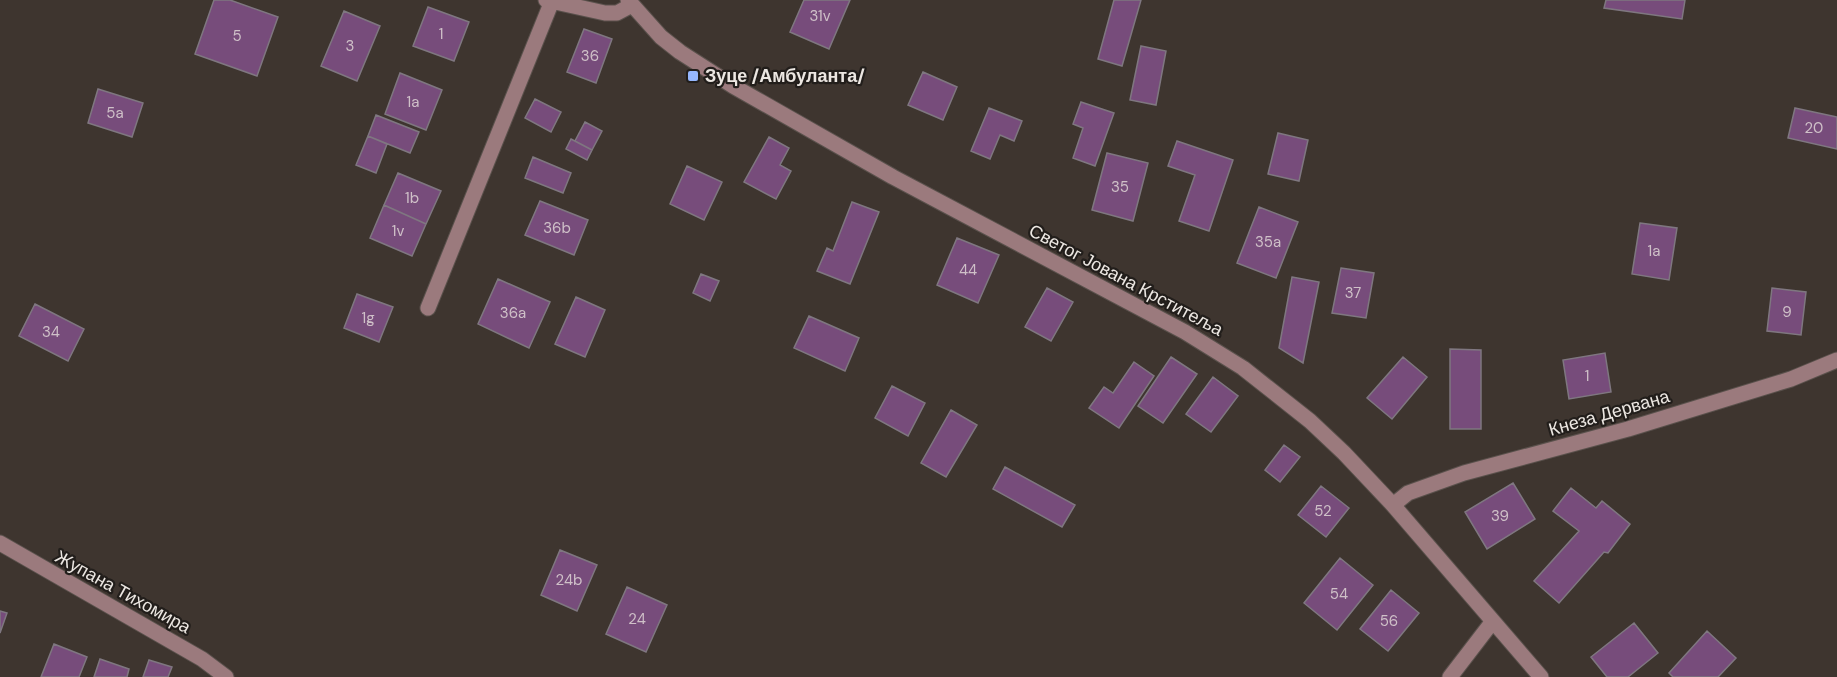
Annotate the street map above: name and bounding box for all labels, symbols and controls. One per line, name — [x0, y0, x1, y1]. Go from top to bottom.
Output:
house number: 31v — [809, 6, 831, 26]
house number: 1 — [439, 24, 443, 44]
house number: 5 — [232, 26, 242, 46]
house number: 3 — [346, 36, 354, 56]
house number: 36 — [581, 46, 599, 66]
place label: Зуце /Амбуланта/ — [705, 64, 865, 88]
marker: Зуце /Амбуланта/ — [686, 69, 700, 83]
house number: 1a — [407, 92, 419, 112]
house number: 5a — [106, 103, 124, 123]
house number: 20 — [1805, 118, 1823, 138]
house number: 35 — [1111, 177, 1129, 197]
house number: 1b — [405, 188, 419, 208]
house number: 36b — [543, 218, 571, 238]
street label: Светог Јована Крститеља — [1025, 219, 1228, 342]
house number: 1v — [392, 221, 404, 241]
house number: 35a — [1255, 232, 1281, 252]
house number: 1a — [1648, 241, 1660, 261]
house number: 44 — [959, 260, 977, 280]
house number: 37 — [1345, 283, 1361, 303]
house number: 9 — [1782, 302, 1792, 322]
house number: 36a — [500, 303, 526, 323]
house number: 1g — [361, 308, 375, 328]
house number: 34 — [42, 322, 60, 342]
house number: 1 — [1585, 366, 1589, 386]
street label: Кнеза Дервана — [1546, 384, 1673, 442]
house number: 52 — [1314, 501, 1332, 521]
house number: 39 — [1491, 506, 1509, 526]
street label: Жупана Тихомира — [51, 545, 196, 640]
house number: 24b — [556, 570, 582, 590]
house number: 54 — [1330, 584, 1348, 604]
house number: 24 — [628, 609, 646, 629]
house number: 56 — [1380, 611, 1398, 631]

